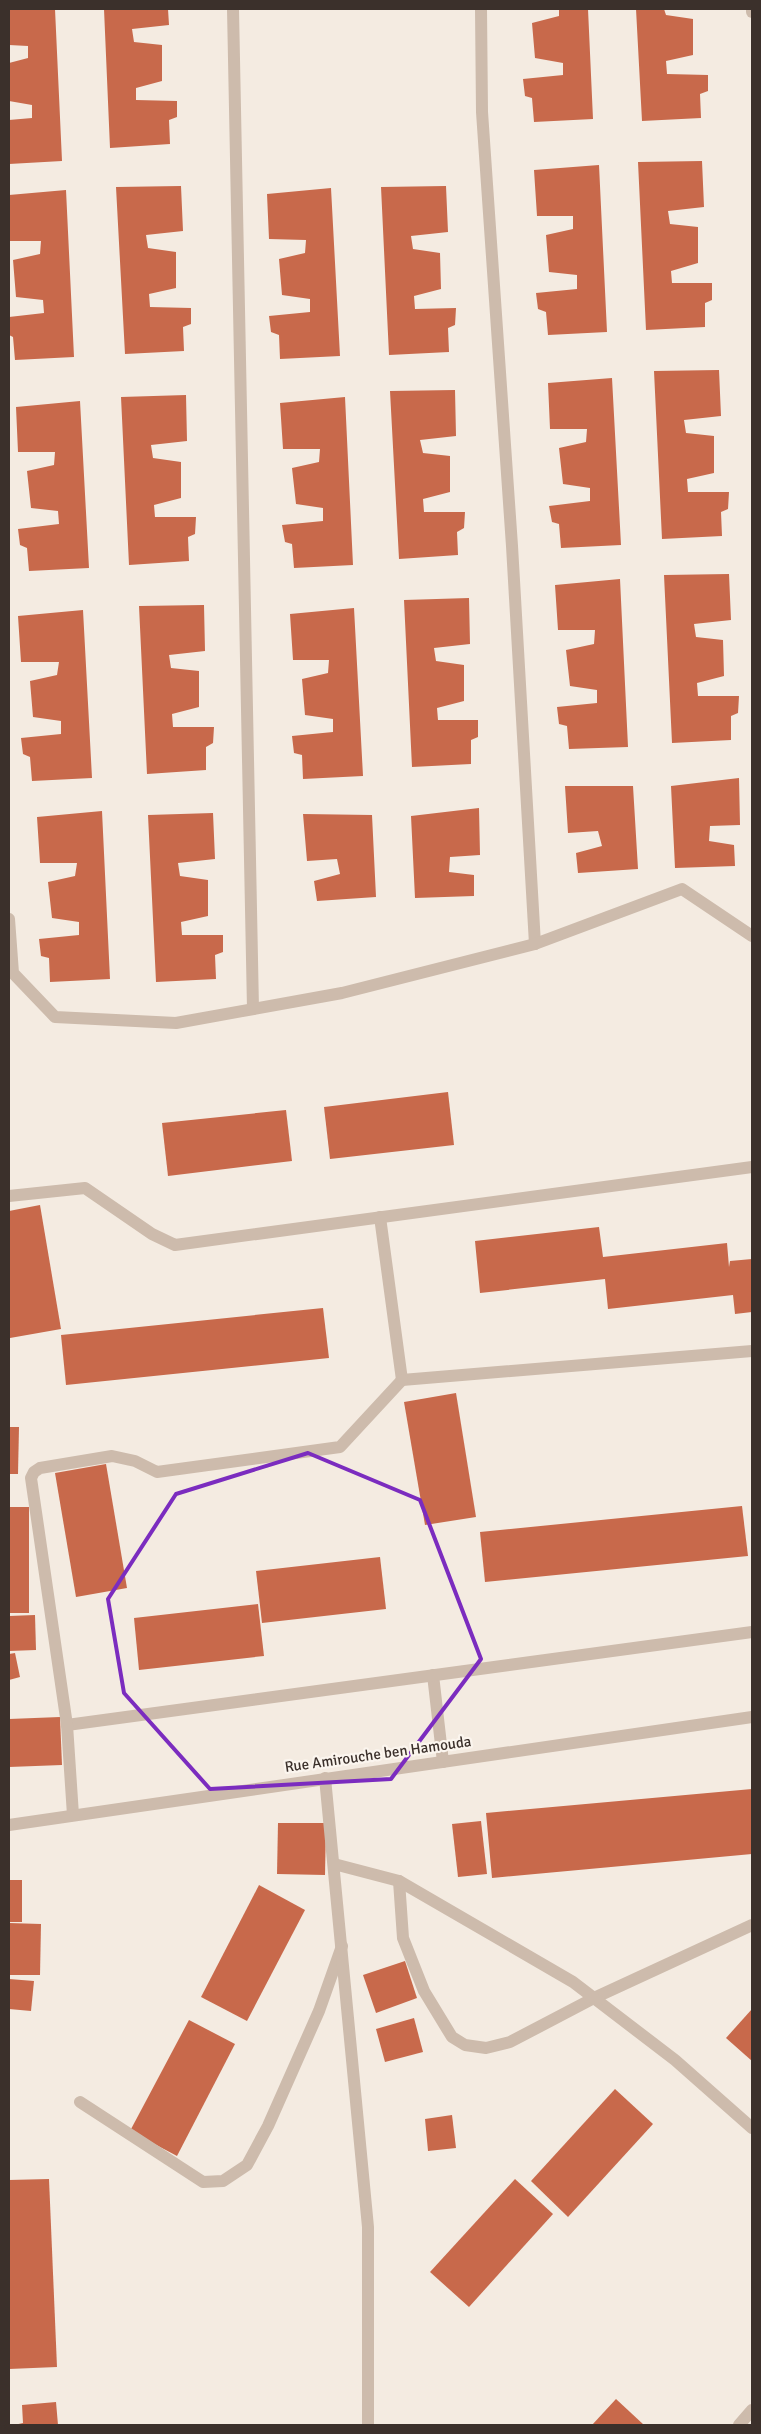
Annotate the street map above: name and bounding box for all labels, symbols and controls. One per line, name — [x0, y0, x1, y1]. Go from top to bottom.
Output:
street label: Rue Amirouche ben Hamouda — [284, 1732, 472, 1776]

